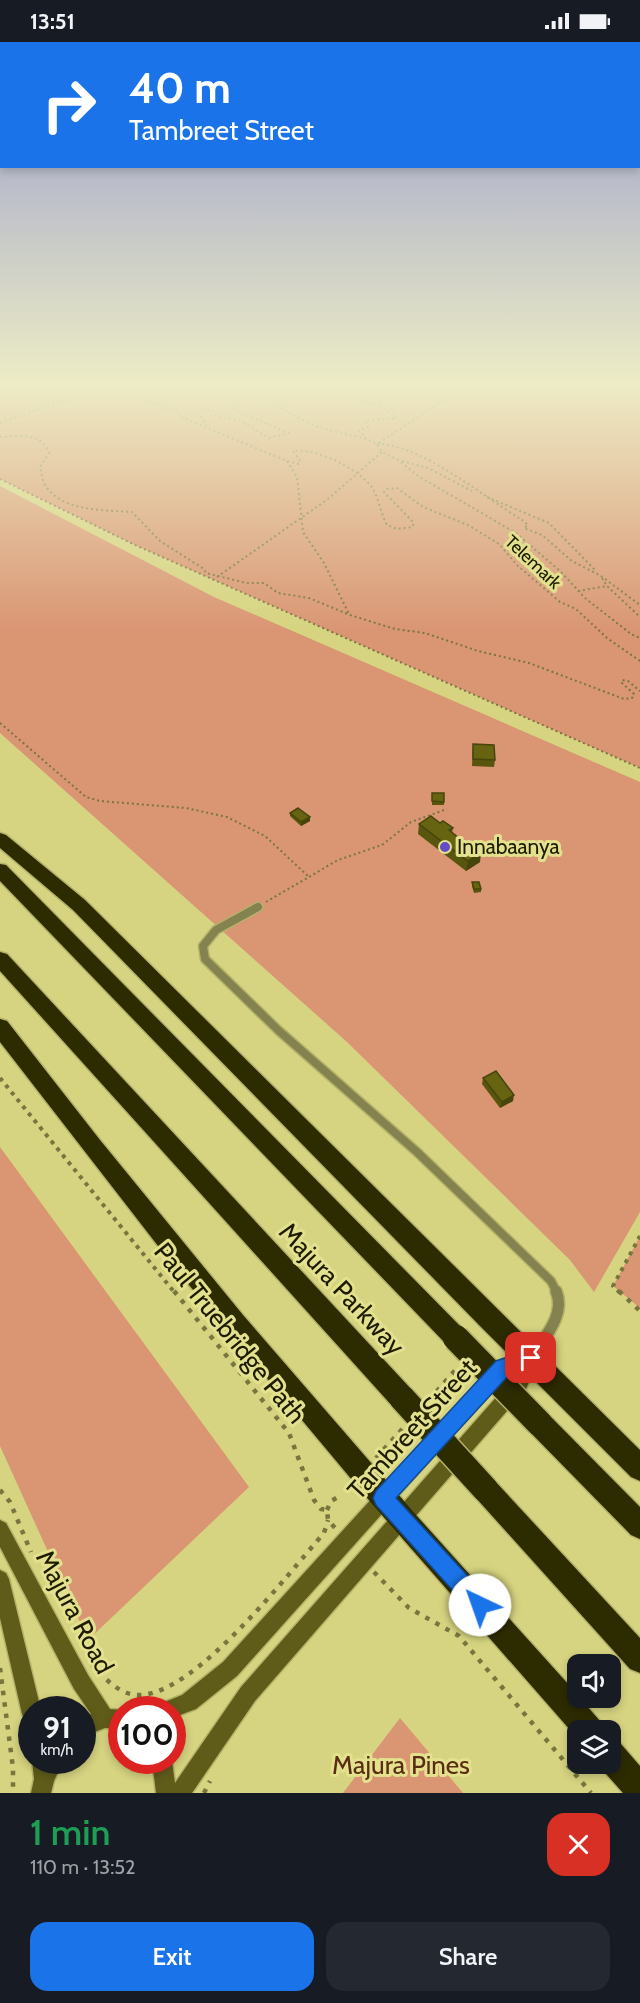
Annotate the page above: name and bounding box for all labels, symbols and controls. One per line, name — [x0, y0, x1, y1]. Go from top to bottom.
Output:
text: 13:51 — [30, 8, 75, 35]
text: 40 m — [129, 62, 231, 114]
icon: right — [30, 66, 108, 144]
text: Tambreet Street — [129, 114, 314, 147]
street label: Telemark — [500, 530, 566, 594]
place label: Innabaanya — [457, 834, 560, 859]
marker: Innabaanya — [438, 840, 452, 854]
street label: Majura Parkway — [272, 1216, 412, 1362]
street label: Paul Truebridge Path — [147, 1236, 313, 1430]
pin — [505, 1332, 556, 1383]
icon: arrive — [514, 1341, 547, 1374]
street label: Tambreet Street — [341, 1352, 484, 1506]
street label: Majura Road — [29, 1545, 121, 1679]
position arrow — [448, 1573, 512, 1637]
map controls — [567, 1654, 621, 1774]
button: sound — [567, 1654, 621, 1708]
speed limit sign: 100 — [108, 1696, 186, 1774]
text: 91 — [43, 1709, 71, 1746]
button: layers — [567, 1720, 621, 1774]
text: km/h — [41, 1741, 73, 1759]
park label: Majura Pines — [332, 1749, 470, 1781]
text: 1 min — [30, 1810, 110, 1854]
button: close — [547, 1813, 610, 1876]
text: 110 m · 13:52 — [30, 1855, 136, 1879]
button: Exit — [30, 1922, 314, 1991]
button: Share — [326, 1922, 610, 1991]

